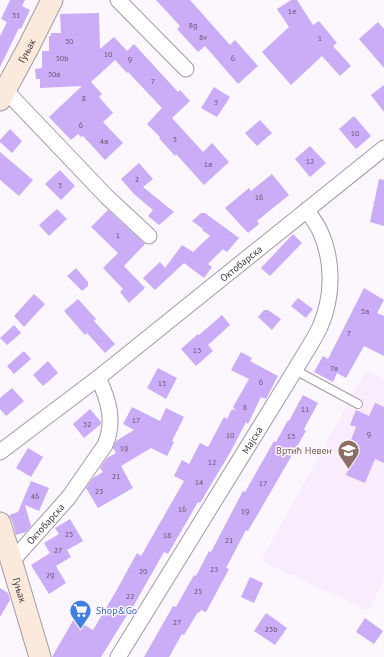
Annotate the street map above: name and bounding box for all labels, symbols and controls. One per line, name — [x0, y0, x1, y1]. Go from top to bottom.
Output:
house number: 1e — [288, 6, 296, 16]
house number: 31 — [12, 10, 20, 20]
house number: 8g — [189, 20, 197, 30]
house number: 8v — [199, 32, 207, 42]
house number: 1 — [318, 33, 322, 43]
street label: Гуњак — [15, 36, 38, 65]
house number: 30 — [65, 36, 74, 46]
house number: 10 — [104, 49, 113, 59]
house number: 30b — [55, 53, 69, 63]
house number: 6 — [231, 53, 235, 63]
house number: 9 — [128, 54, 132, 64]
house number: 30a — [48, 69, 60, 79]
house number: 7 — [151, 76, 155, 86]
house number: 8 — [82, 93, 86, 103]
house number: 3 — [214, 97, 218, 107]
house number: 6 — [79, 120, 83, 130]
house number: 10 — [351, 128, 360, 138]
house number: 5 — [173, 134, 177, 144]
house number: 4a — [100, 136, 108, 146]
house number: 12 — [306, 156, 314, 166]
house number: 1a — [204, 159, 212, 169]
house number: 2 — [135, 174, 139, 184]
house number: 3 — [58, 180, 62, 190]
house number: 16 — [255, 192, 263, 202]
house number: 1 — [116, 230, 120, 240]
street label: Октобарска — [217, 242, 265, 284]
house number: 5a — [361, 306, 369, 316]
house number: 7 — [347, 328, 351, 338]
house number: 13 — [193, 345, 201, 355]
house number: 7a — [330, 363, 338, 373]
house number: 6 — [259, 377, 263, 387]
house number: 15 — [158, 378, 166, 388]
house number: 8 — [243, 402, 247, 412]
house number: 11 — [301, 404, 309, 414]
house number: 17 — [132, 415, 140, 425]
house number: 32 — [83, 419, 91, 429]
street label: Мајска — [238, 424, 265, 456]
house number: 9 — [367, 429, 371, 439]
house number: 10 — [226, 430, 235, 440]
house number: 13 — [287, 431, 295, 441]
school or university icon: Вртић Невен — [335, 437, 361, 470]
house number: 19 — [120, 443, 128, 453]
place label: Вртић Невен — [276, 444, 332, 457]
house number: 12 — [208, 457, 216, 467]
house number: 21 — [112, 471, 120, 481]
house number: 14 — [195, 477, 204, 487]
house number: 17 — [259, 478, 267, 488]
house number: 23 — [95, 486, 103, 496]
house number: 46 — [31, 491, 39, 501]
street label: Октобарска — [23, 500, 67, 547]
house number: 16 — [178, 504, 186, 514]
house number: 19 — [241, 506, 249, 516]
house number: 25 — [65, 529, 73, 539]
house number: 18 — [163, 530, 171, 540]
house number: 21 — [225, 535, 233, 545]
house number: 27 — [54, 545, 62, 555]
house number: 23 — [210, 564, 218, 574]
house number: 20 — [139, 566, 148, 576]
house number: 29 — [46, 570, 54, 580]
street label: Гуњак — [10, 576, 30, 604]
house number: 25 — [194, 586, 202, 596]
house number: 22 — [126, 591, 134, 601]
supermarket icon: Shop&Go — [67, 597, 93, 630]
place label: Shop&Go — [96, 604, 137, 617]
house number: 27 — [173, 617, 181, 627]
house number: 23b — [264, 624, 278, 634]

